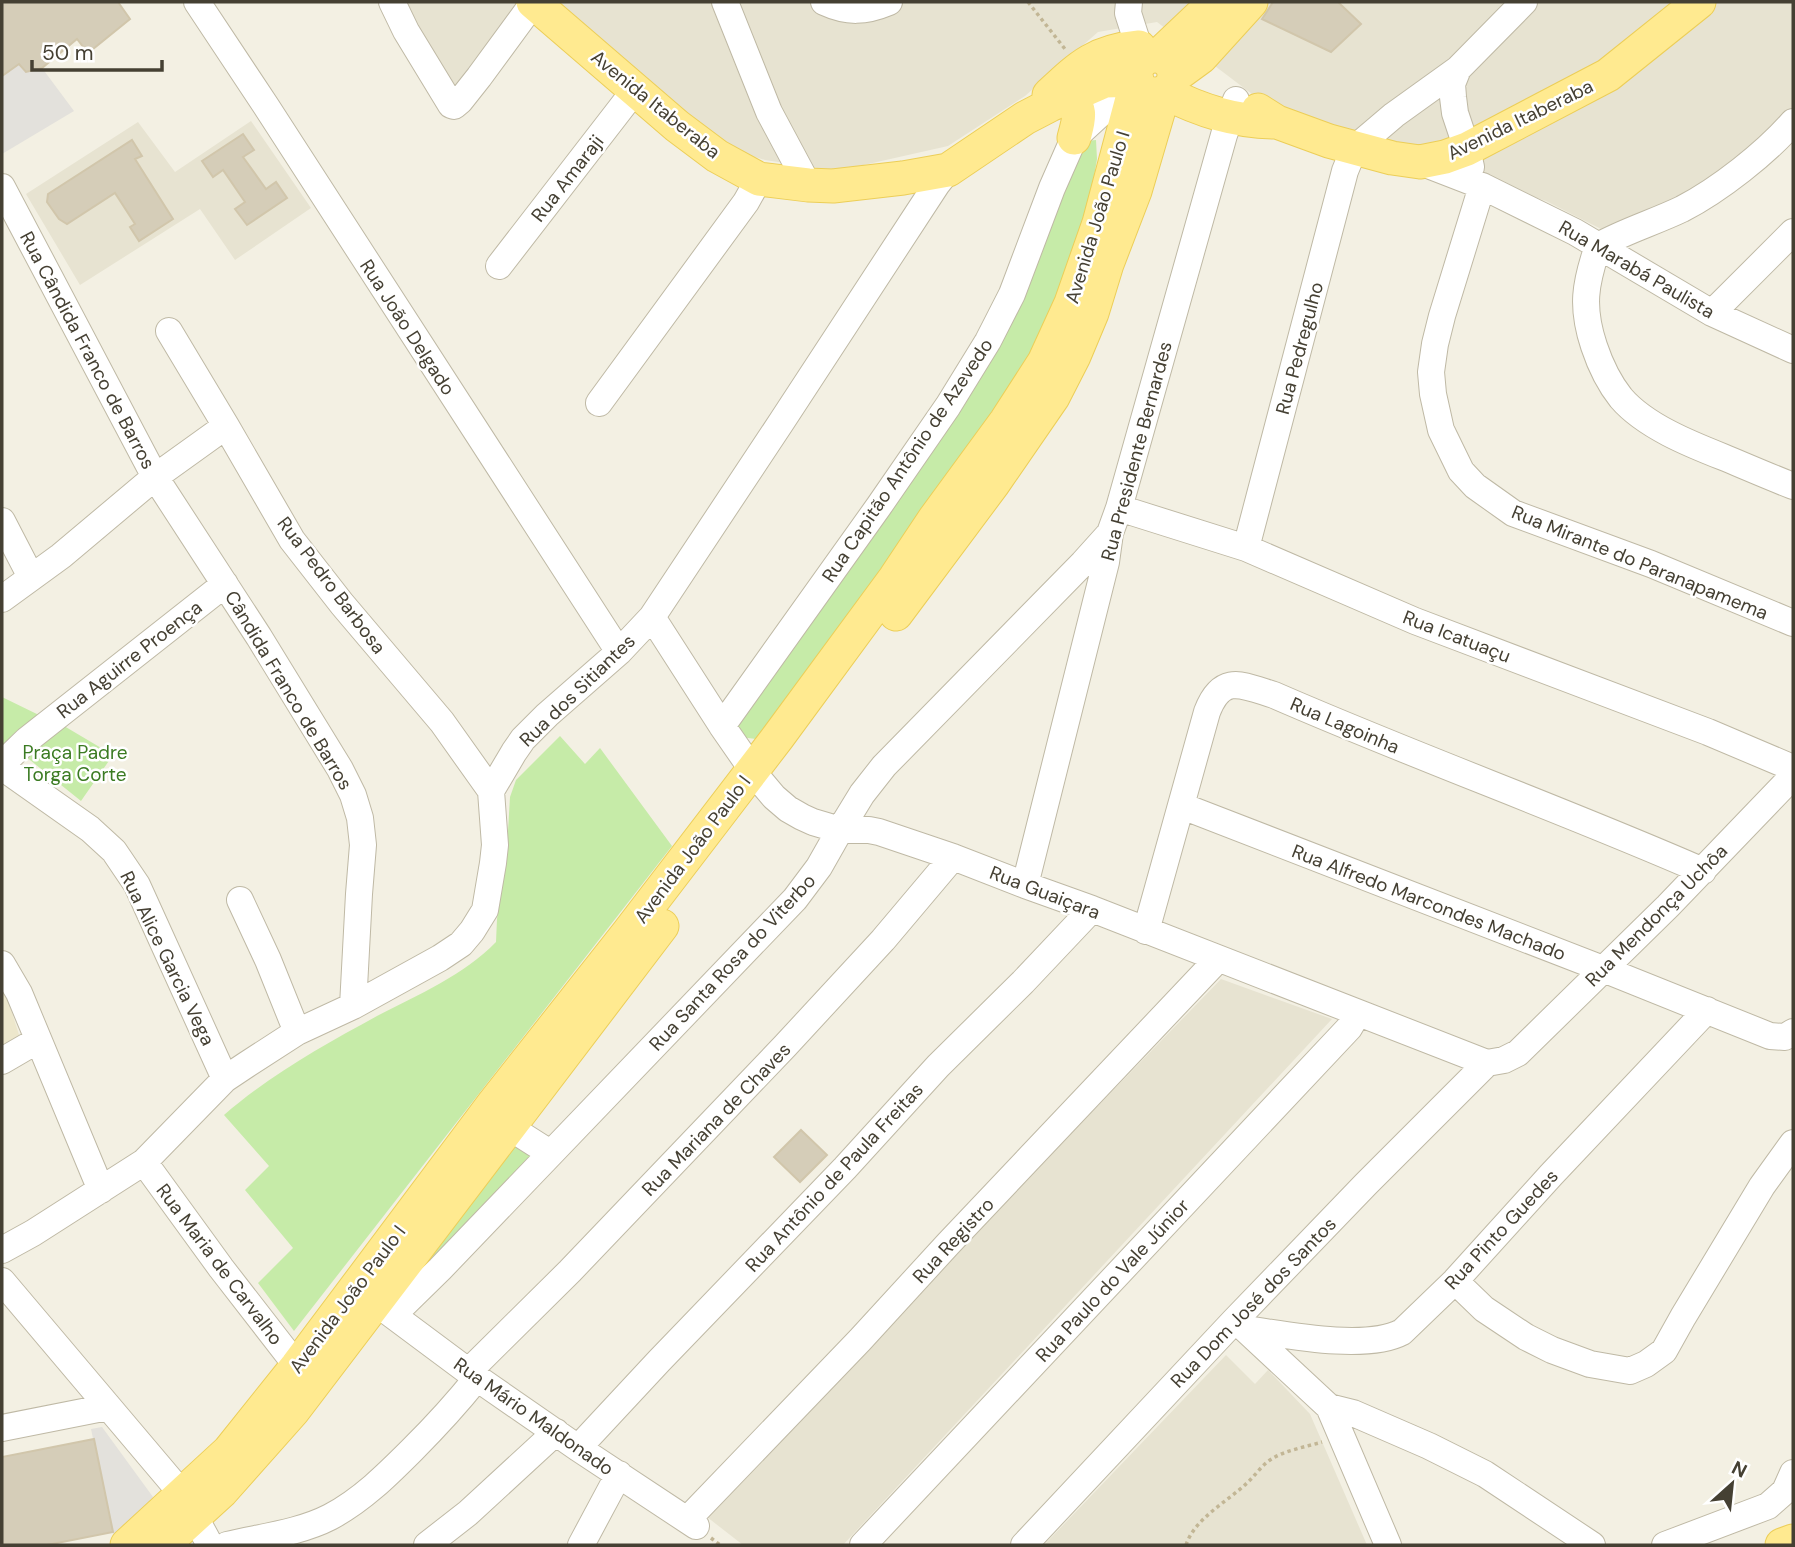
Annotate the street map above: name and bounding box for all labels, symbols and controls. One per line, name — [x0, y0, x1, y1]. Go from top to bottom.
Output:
scale bar — [32, 28, 161, 72]
text: 50 m — [42, 39, 93, 67]
street label: Avenida Itaberaba — [586, 45, 725, 164]
street label: Avenida Itaberaba — [1443, 73, 1597, 166]
street label: Avenida João Paulo I — [1059, 128, 1136, 306]
street label: Rua Amaraji — [526, 130, 609, 227]
street label: Rua Marabá Paulista — [1554, 215, 1719, 324]
street label: Rua Cândida Franco de Barros — [14, 227, 161, 473]
street label: Rua João Delgado — [354, 255, 461, 400]
street label: Rua Pedregulho — [1270, 279, 1329, 417]
street label: Rua Capitão Antônio de Azevedo — [816, 334, 999, 587]
street label: Rua Presidente Bernardes — [1095, 339, 1178, 564]
street label: Rua Mirante do Paranapamema — [1508, 499, 1772, 625]
street label: Rua Pedro Barbosa — [272, 512, 391, 659]
street label: Cândida Franco de Barros — [219, 586, 358, 795]
street label: Rua Aguirre Proença — [52, 595, 207, 724]
street label: Rua Icatuaçu — [1399, 604, 1514, 668]
street label: Rua dos Sitiantes — [514, 629, 641, 752]
street label: Rua Lagoinha — [1286, 691, 1403, 760]
park label: Praça Padre Torga Corte — [23, 740, 127, 787]
street label: Avenida João Paulo I — [629, 770, 756, 928]
street label: Rua Alfredo Marcondes Machado — [1288, 839, 1569, 966]
street label: Rua Mendonça Uchôa — [1580, 839, 1733, 992]
street label: Rua Guaiçara — [986, 860, 1104, 925]
street label: Rua Alice Garcia Vega — [114, 867, 221, 1050]
street label: Rua Santa Rosa do Viterbo — [644, 869, 821, 1056]
street label: Rua Mariana de Chaves — [636, 1037, 796, 1201]
street label: Rua Antônio de Paula Freitas — [740, 1077, 929, 1277]
street label: Rua Pinto Guedes — [1439, 1164, 1564, 1295]
street label: Rua Maria de Carvalho — [151, 1179, 289, 1350]
street label: Rua Registro — [907, 1192, 1000, 1289]
street label: Rua Paulo do Vale Júnior — [1030, 1193, 1195, 1367]
street label: Rua Dom José dos Santos — [1165, 1212, 1342, 1393]
street label: Avenida João Paulo I — [284, 1220, 411, 1378]
street label: Rua Mário Maldonado — [449, 1352, 619, 1481]
north arrow — [1697, 1449, 1767, 1519]
text: N — [1728, 1455, 1751, 1484]

